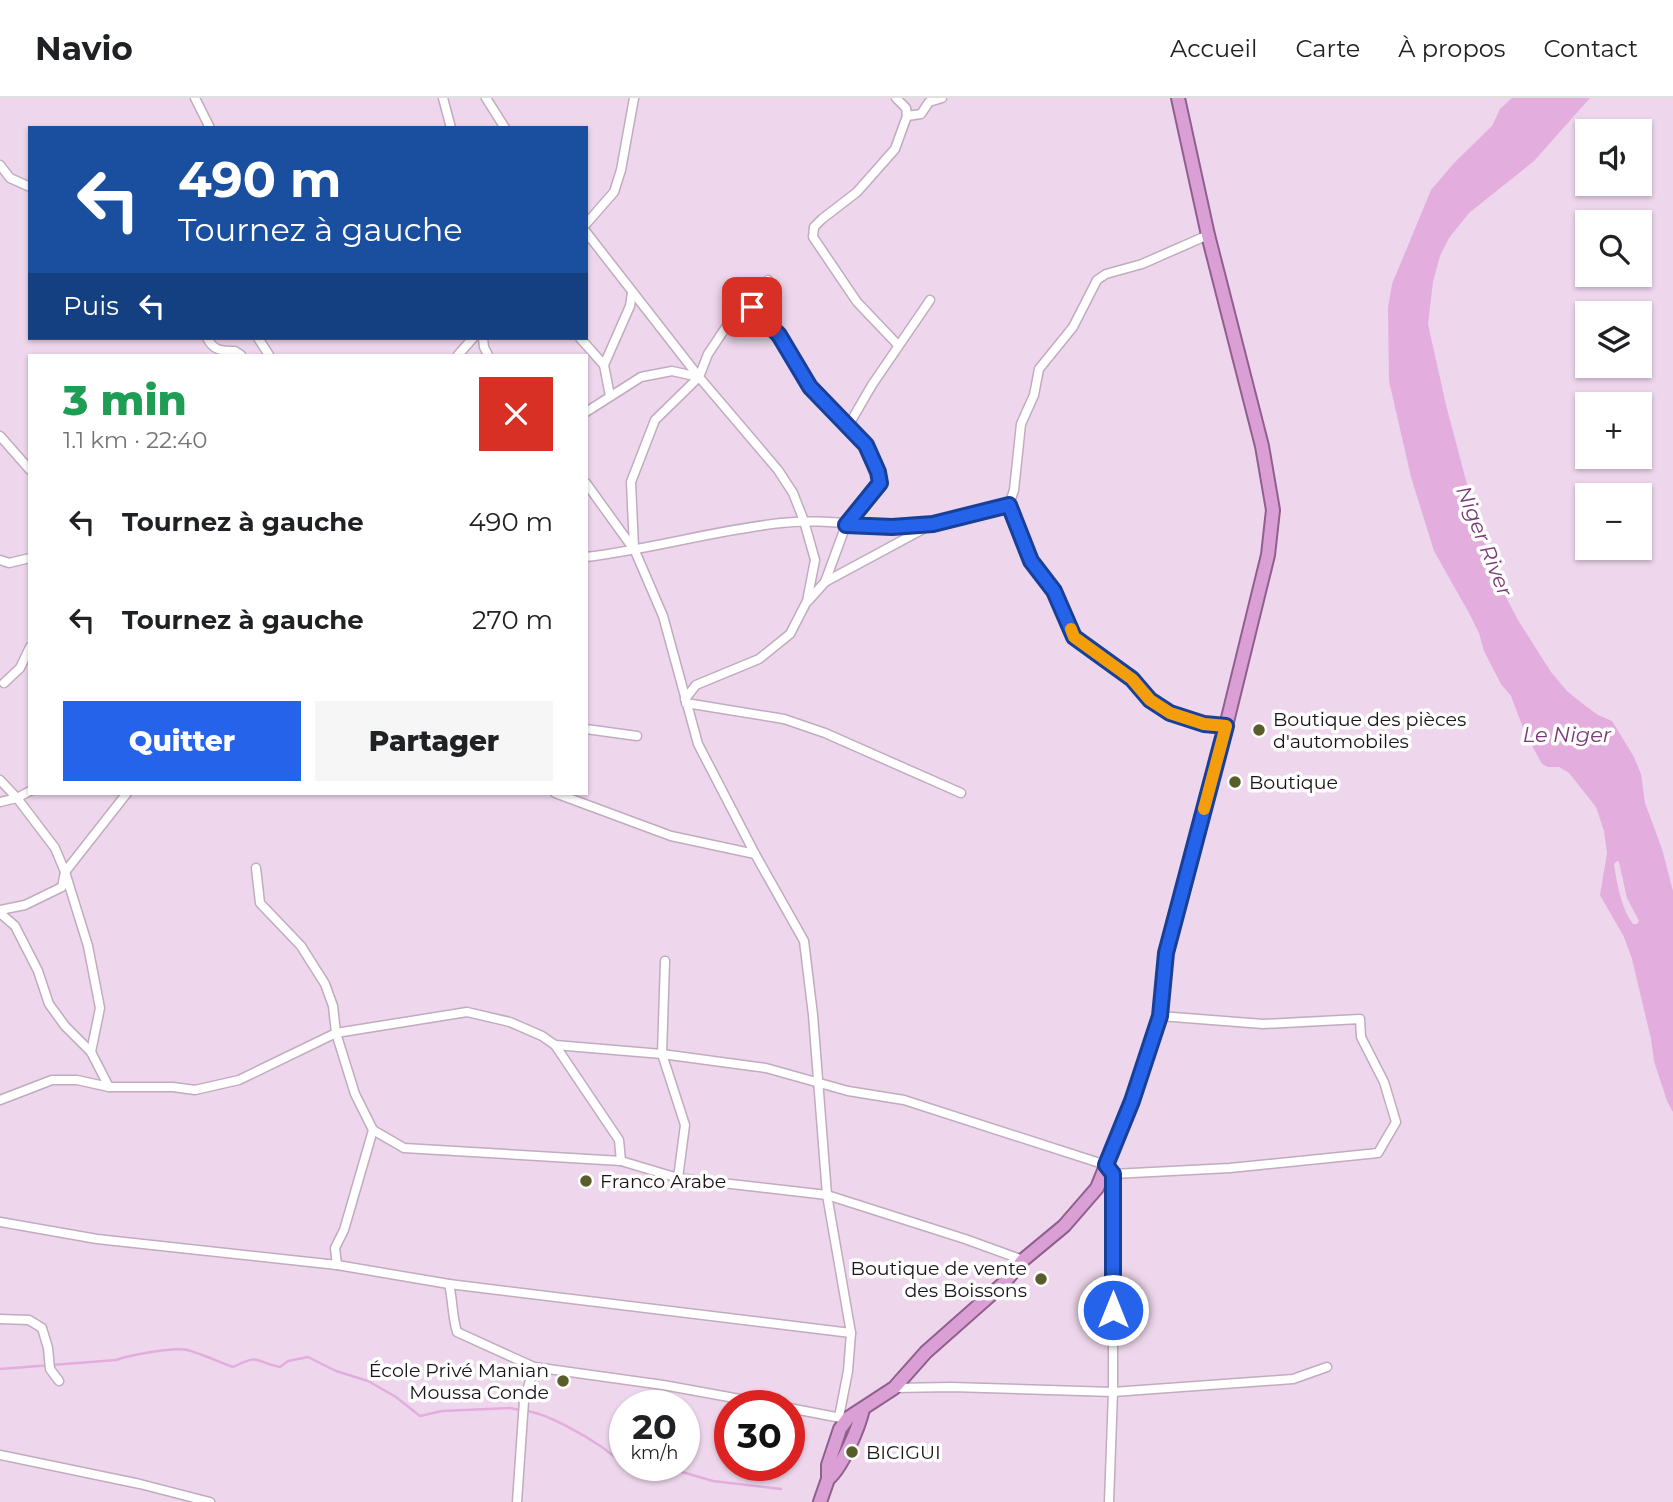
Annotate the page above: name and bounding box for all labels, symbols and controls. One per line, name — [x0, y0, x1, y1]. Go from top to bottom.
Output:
text: Navio — [35, 28, 133, 68]
text: Accueil — [1170, 34, 1257, 63]
text: Carte — [1295, 34, 1360, 63]
text: À propos — [1398, 34, 1505, 63]
text: Contact — [1543, 34, 1638, 63]
map controls — [1575, 119, 1652, 560]
button: sound — [1575, 119, 1652, 196]
text: 490 m — [178, 150, 341, 209]
icon: left — [63, 154, 154, 245]
text: Tournez à gauche — [178, 210, 463, 249]
button: search — [1575, 210, 1652, 287]
pin — [722, 277, 782, 337]
icon: left — [133, 287, 171, 325]
icon: arrive — [733, 288, 771, 326]
text: Puis — [63, 290, 119, 322]
button: layers — [1575, 301, 1652, 378]
text: 3 min — [63, 374, 187, 426]
button: close — [479, 377, 553, 451]
button: + — [1575, 392, 1652, 469]
text: 1.1 km · 22:40 — [63, 426, 208, 454]
water label: Niger River — [1451, 482, 1518, 600]
button: − — [1575, 483, 1652, 560]
icon: left — [63, 503, 101, 541]
text: Tournez à gauche — [122, 506, 364, 538]
text: 490 m — [469, 506, 553, 538]
icon: left — [63, 601, 101, 639]
text: Tournez à gauche — [122, 604, 364, 636]
text: 270 m — [472, 604, 553, 636]
button: Quitter — [63, 701, 301, 781]
button: Partager — [315, 701, 553, 781]
place label: Boutique des pièces d'automobiles — [1273, 708, 1466, 753]
marker: Boutique des pièces d'automobiles — [1251, 722, 1267, 738]
water label: Le Niger — [1523, 722, 1612, 747]
place label: Boutique — [1249, 771, 1338, 794]
marker: Boutique — [1227, 774, 1243, 790]
place label: Franco Arabe — [600, 1170, 726, 1193]
marker: Franco Arabe — [578, 1173, 594, 1189]
place label: Boutique de vente des Boissons — [851, 1257, 1027, 1302]
marker: Boutique de vente des Boissons — [1033, 1271, 1049, 1287]
position arrow — [1076, 1273, 1150, 1347]
place label: École Privé Manian Moussa Conde — [369, 1359, 549, 1404]
marker: École Privé Manian Moussa Conde — [555, 1373, 571, 1389]
speed limit sign: 30 — [714, 1390, 805, 1481]
text: 20 — [632, 1405, 677, 1448]
place label: BICIGUI — [866, 1441, 941, 1464]
text: km/h — [630, 1442, 679, 1464]
marker: BICIGUI — [844, 1444, 860, 1460]

